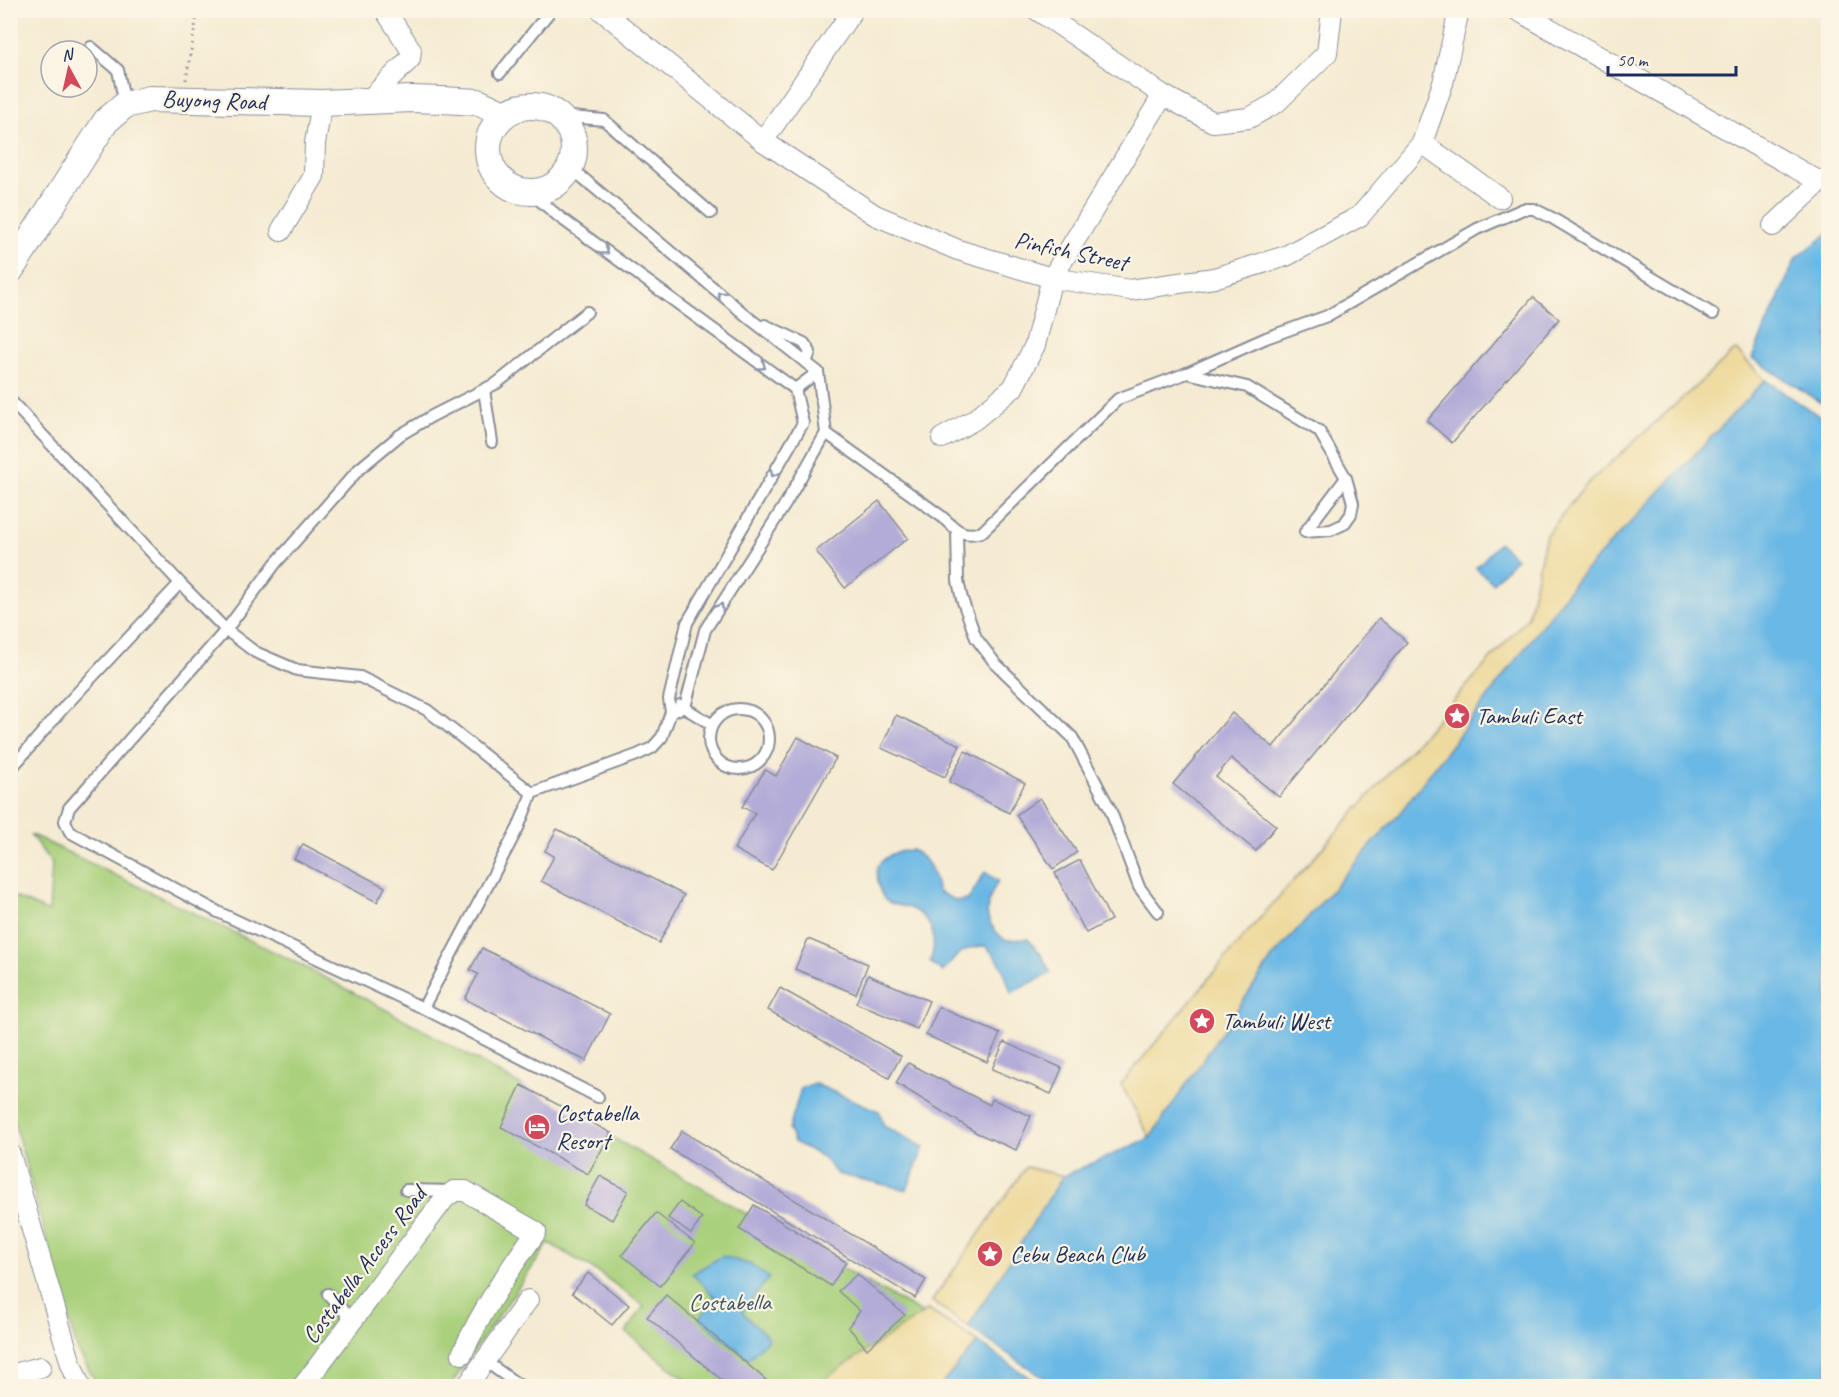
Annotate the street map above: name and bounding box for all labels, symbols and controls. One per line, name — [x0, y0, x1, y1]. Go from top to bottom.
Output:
north arrow — [39, 39, 99, 99]
scale bar — [1608, 39, 1736, 77]
text: N — [61, 44, 76, 66]
text: 50 m — [1617, 49, 1650, 71]
street label: Buyong Road — [161, 83, 270, 117]
street label: Pinfish Street — [1012, 224, 1133, 278]
one-way arrow — [598, 243, 609, 254]
one-way arrow — [717, 291, 728, 302]
one-way arrow — [756, 358, 767, 369]
one-way arrow — [769, 467, 781, 477]
one-way arrow — [713, 603, 724, 614]
place icon: Tambuli East — [1442, 701, 1472, 731]
place label: Tambuli East — [1476, 701, 1584, 731]
place icon: Tambuli West — [1187, 1006, 1217, 1036]
place label: Tambuli West — [1222, 1006, 1332, 1036]
place label: Costabella Resort — [556, 1098, 640, 1156]
hotel icon: Costabella Resort — [522, 1112, 552, 1142]
street label: Costabella Access Road — [295, 1178, 435, 1349]
place icon: Cebu Beach Club — [975, 1239, 1005, 1269]
place label: Cebu Beach Club — [1010, 1239, 1146, 1269]
park label: Costabella — [689, 1287, 773, 1317]

